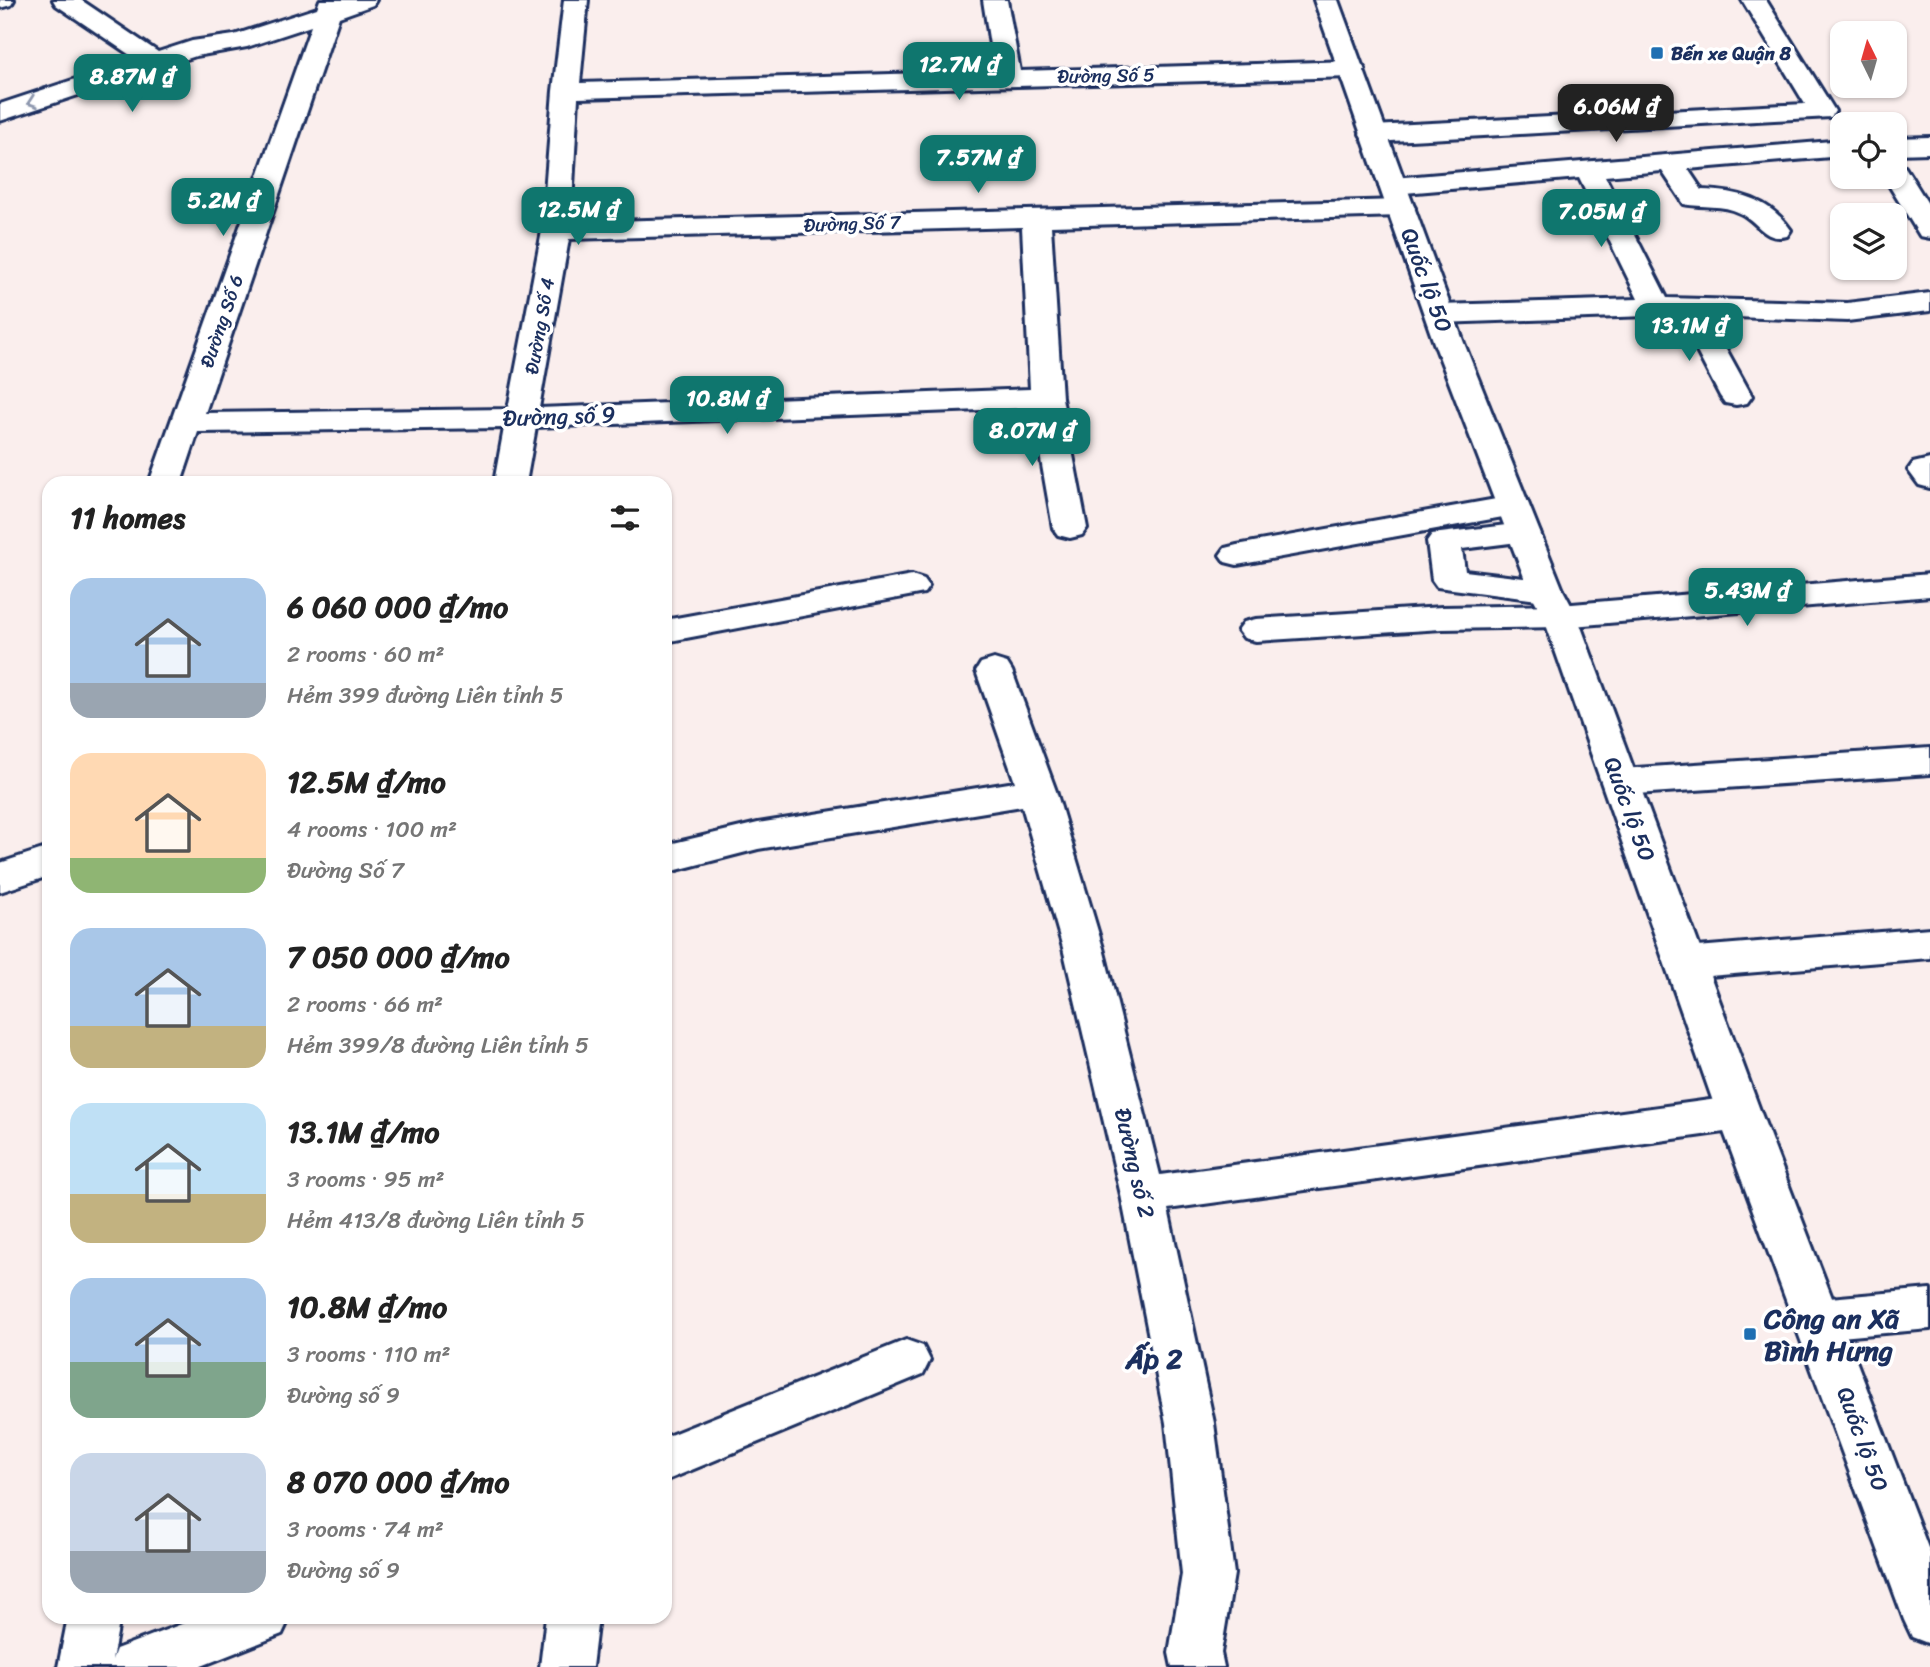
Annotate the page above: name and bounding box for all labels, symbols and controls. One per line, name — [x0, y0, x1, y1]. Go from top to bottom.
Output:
north arrow — [1830, 21, 1908, 98]
map controls — [1830, 21, 1907, 280]
place label: Bến xe Quận 8 — [1671, 37, 1792, 70]
pin: 12.7M ₫ — [894, 42, 1024, 102]
text: 12.7M ₫ — [919, 44, 999, 85]
marker: Bến xe Quận 8 — [1649, 45, 1665, 61]
pin: 8.87M ₫ — [67, 54, 197, 114]
text: 8.87M ₫ — [90, 56, 174, 97]
street label: Đường Số 5 — [1057, 58, 1155, 93]
pin: 6.06M ₫ — [1551, 85, 1681, 144]
text: 6.06M ₫ — [1574, 86, 1658, 127]
one-way arrow — [27, 94, 39, 108]
button: locate — [1830, 112, 1907, 189]
pin: 7.57M ₫ — [913, 136, 1043, 195]
text: 7.57M ₫ — [936, 137, 1020, 178]
pin: 5.2M ₫ — [166, 178, 280, 238]
text: 5.2M ₫ — [187, 180, 259, 221]
pin: 12.5M ₫ — [513, 188, 643, 247]
text: 12.5M ₫ — [537, 189, 619, 230]
pin: 7.05M ₫ — [1536, 190, 1666, 249]
text: 7.05M ₫ — [1558, 191, 1644, 232]
button: layers — [1830, 203, 1907, 280]
street label: Đường Số 7 — [803, 205, 902, 242]
street label: Quốc lộ 50 — [1389, 222, 1464, 338]
street label: Đường Số 6 — [190, 270, 253, 372]
street label: Đường Số 4 — [515, 275, 564, 377]
pin: 13.1M ₫ — [1624, 304, 1754, 363]
text: 13.1M ₫ — [1651, 305, 1727, 346]
pin: 10.8M ₫ — [662, 376, 792, 436]
text: 10.8M ₫ — [686, 378, 768, 419]
street label: Đường số 9 — [502, 394, 616, 439]
pin: 8.07M ₫ — [967, 408, 1097, 468]
text: 8.07M ₫ — [989, 410, 1075, 451]
text: 11 homes — [70, 491, 185, 545]
icon: filters — [606, 499, 644, 537]
pin: 5.43M ₫ — [1682, 568, 1812, 628]
text: 5.43M ₫ — [1705, 570, 1789, 611]
text: 6 060 000 ₫/mo — [287, 580, 508, 634]
icon: home — [126, 606, 210, 690]
text: 2 rooms · 60 m² — [287, 634, 445, 675]
text: Hẻm 399 đường Liên tỉnh 5 — [287, 675, 564, 716]
street label: Quốc lộ 50 — [1592, 751, 1667, 867]
text: 12.5M ₫/mo — [287, 755, 446, 809]
icon: home — [126, 781, 210, 865]
text: 4 rooms · 100 m² — [287, 809, 457, 850]
text: Đường Số 7 — [287, 850, 404, 891]
text: 7 050 000 ₫/mo — [287, 930, 510, 984]
icon: home — [126, 956, 210, 1040]
text: 2 rooms · 66 m² — [287, 984, 443, 1025]
text: Hẻm 399/8 đường Liên tỉnh 5 — [287, 1025, 589, 1066]
street label: Đường số 2 — [1102, 1104, 1167, 1222]
text: 13.1M ₫/mo — [287, 1105, 440, 1159]
icon: home — [126, 1131, 210, 1215]
text: 3 rooms · 95 m² — [287, 1159, 444, 1200]
text: Hẻm 413/8 đường Liên tỉnh 5 — [287, 1200, 585, 1241]
text: 10.8M ₫/mo — [287, 1280, 447, 1334]
place label: Công an Xã Bình Hưng — [1763, 1294, 1900, 1375]
icon: home — [126, 1306, 210, 1390]
marker: Công an Xã Bình Hưng — [1742, 1326, 1758, 1342]
text: 3 rooms · 110 m² — [287, 1334, 451, 1375]
district label: Ấp 2 — [1125, 1334, 1182, 1383]
text: Đường số 9 — [287, 1375, 400, 1416]
street label: Quốc lộ 50 — [1825, 1381, 1900, 1497]
text: 8 070 000 ₫/mo — [287, 1455, 509, 1509]
icon: home — [126, 1481, 210, 1565]
text: 3 rooms · 74 m² — [287, 1509, 444, 1550]
text: Đường số 9 — [287, 1550, 400, 1591]

